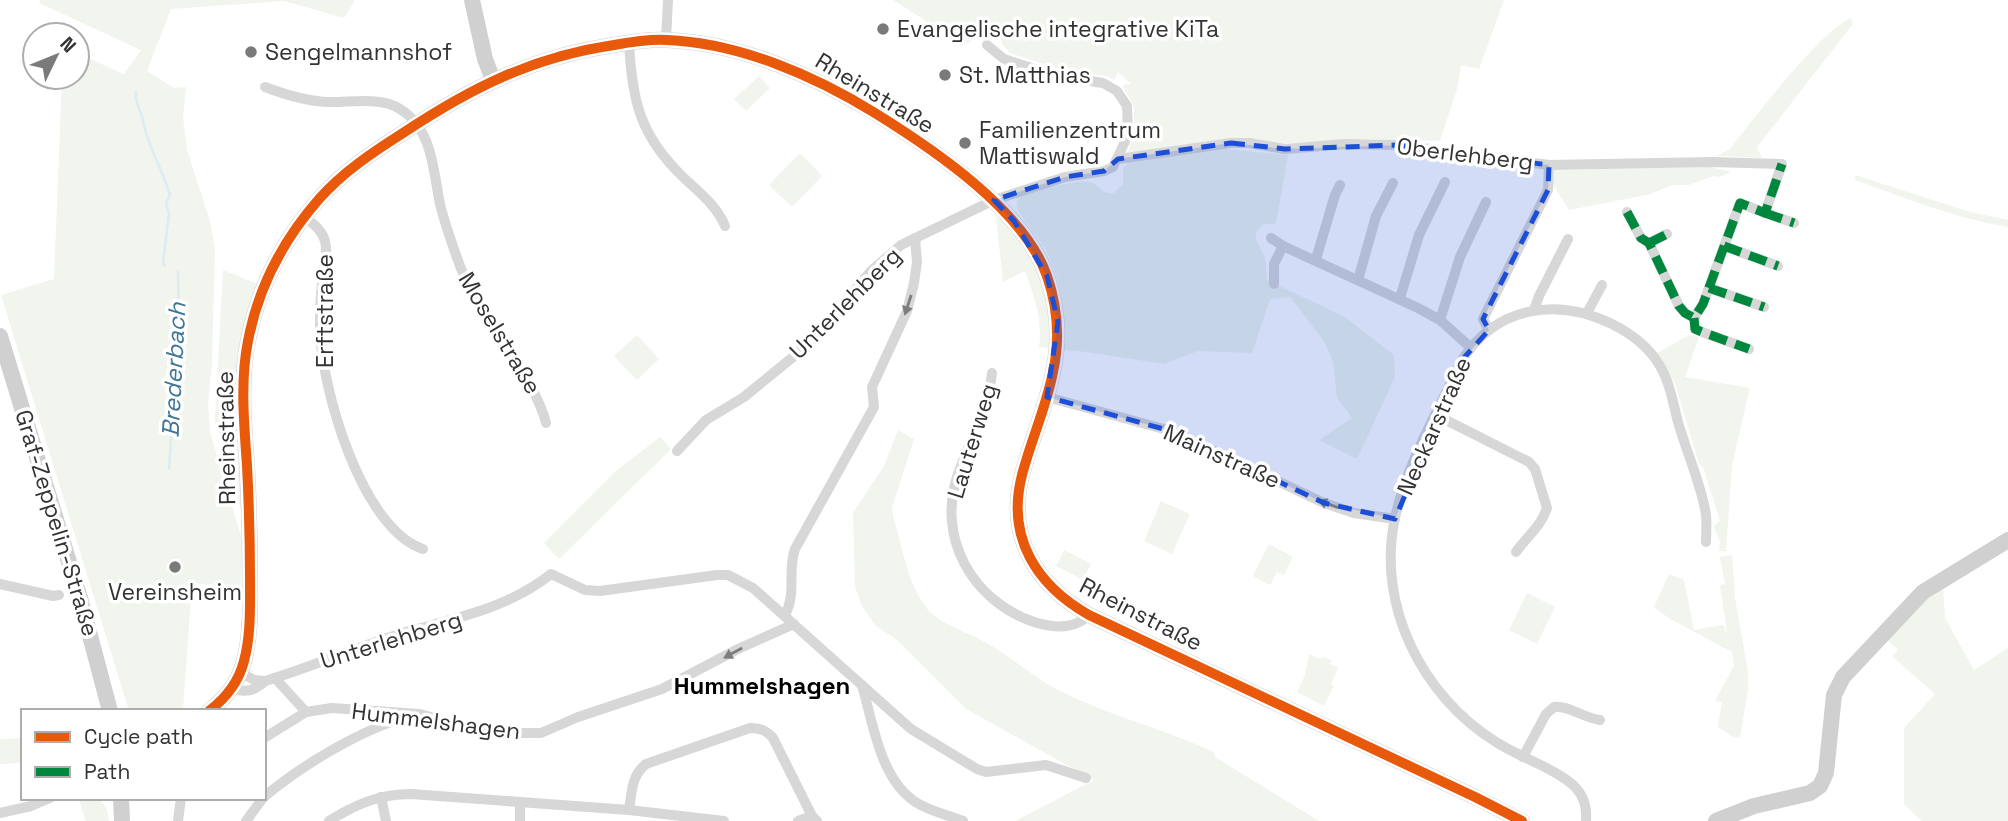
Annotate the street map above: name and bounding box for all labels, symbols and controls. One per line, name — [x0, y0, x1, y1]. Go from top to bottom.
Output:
place label: Evangelische integrative KiTa — [897, 14, 1219, 44]
north arrow — [21, 21, 91, 91]
marker: Evangelische integrative KiTa — [875, 21, 891, 37]
text: N — [55, 32, 82, 58]
place label: Sengelmannshof — [265, 37, 452, 67]
marker: Sengelmannshof — [243, 44, 259, 60]
street label: Rheinstraße — [810, 46, 940, 140]
place label: St. Matthias — [959, 60, 1091, 90]
marker: St. Matthias — [937, 67, 953, 83]
place label: Familienzentrum Mattiswald — [979, 115, 1161, 171]
street label: Oberlehberg — [1395, 131, 1535, 177]
marker: Familienzentrum Mattiswald — [957, 135, 973, 151]
street label: Unterlehberg — [783, 241, 907, 365]
street label: Erftstraße — [310, 254, 340, 368]
street label: Moselstraße — [452, 266, 548, 400]
one-way arrow — [902, 295, 913, 316]
water label: Brederbach — [154, 300, 193, 438]
street label: Neckarstraße — [1390, 352, 1478, 500]
street label: Rheinstraße — [210, 371, 242, 505]
street label: Lauterweg — [940, 380, 1004, 502]
street label: Graf-Zeppelin-Straße — [8, 406, 106, 640]
street label: Mainstraße — [1159, 417, 1285, 495]
one-way arrow — [1318, 498, 1339, 509]
marker: Vereinsheim — [167, 559, 183, 575]
street label: Rheinstraße — [1075, 570, 1207, 658]
place label: Vereinsheim — [108, 577, 242, 607]
street label: Unterlehberg — [317, 604, 465, 676]
one-way arrow — [722, 646, 742, 658]
district label: Hummelshagen — [674, 670, 850, 701]
street label: Hummelshagen — [350, 696, 522, 746]
legend — [21, 709, 266, 800]
text: Cycle path — [84, 723, 193, 750]
text: Path — [84, 758, 130, 785]

